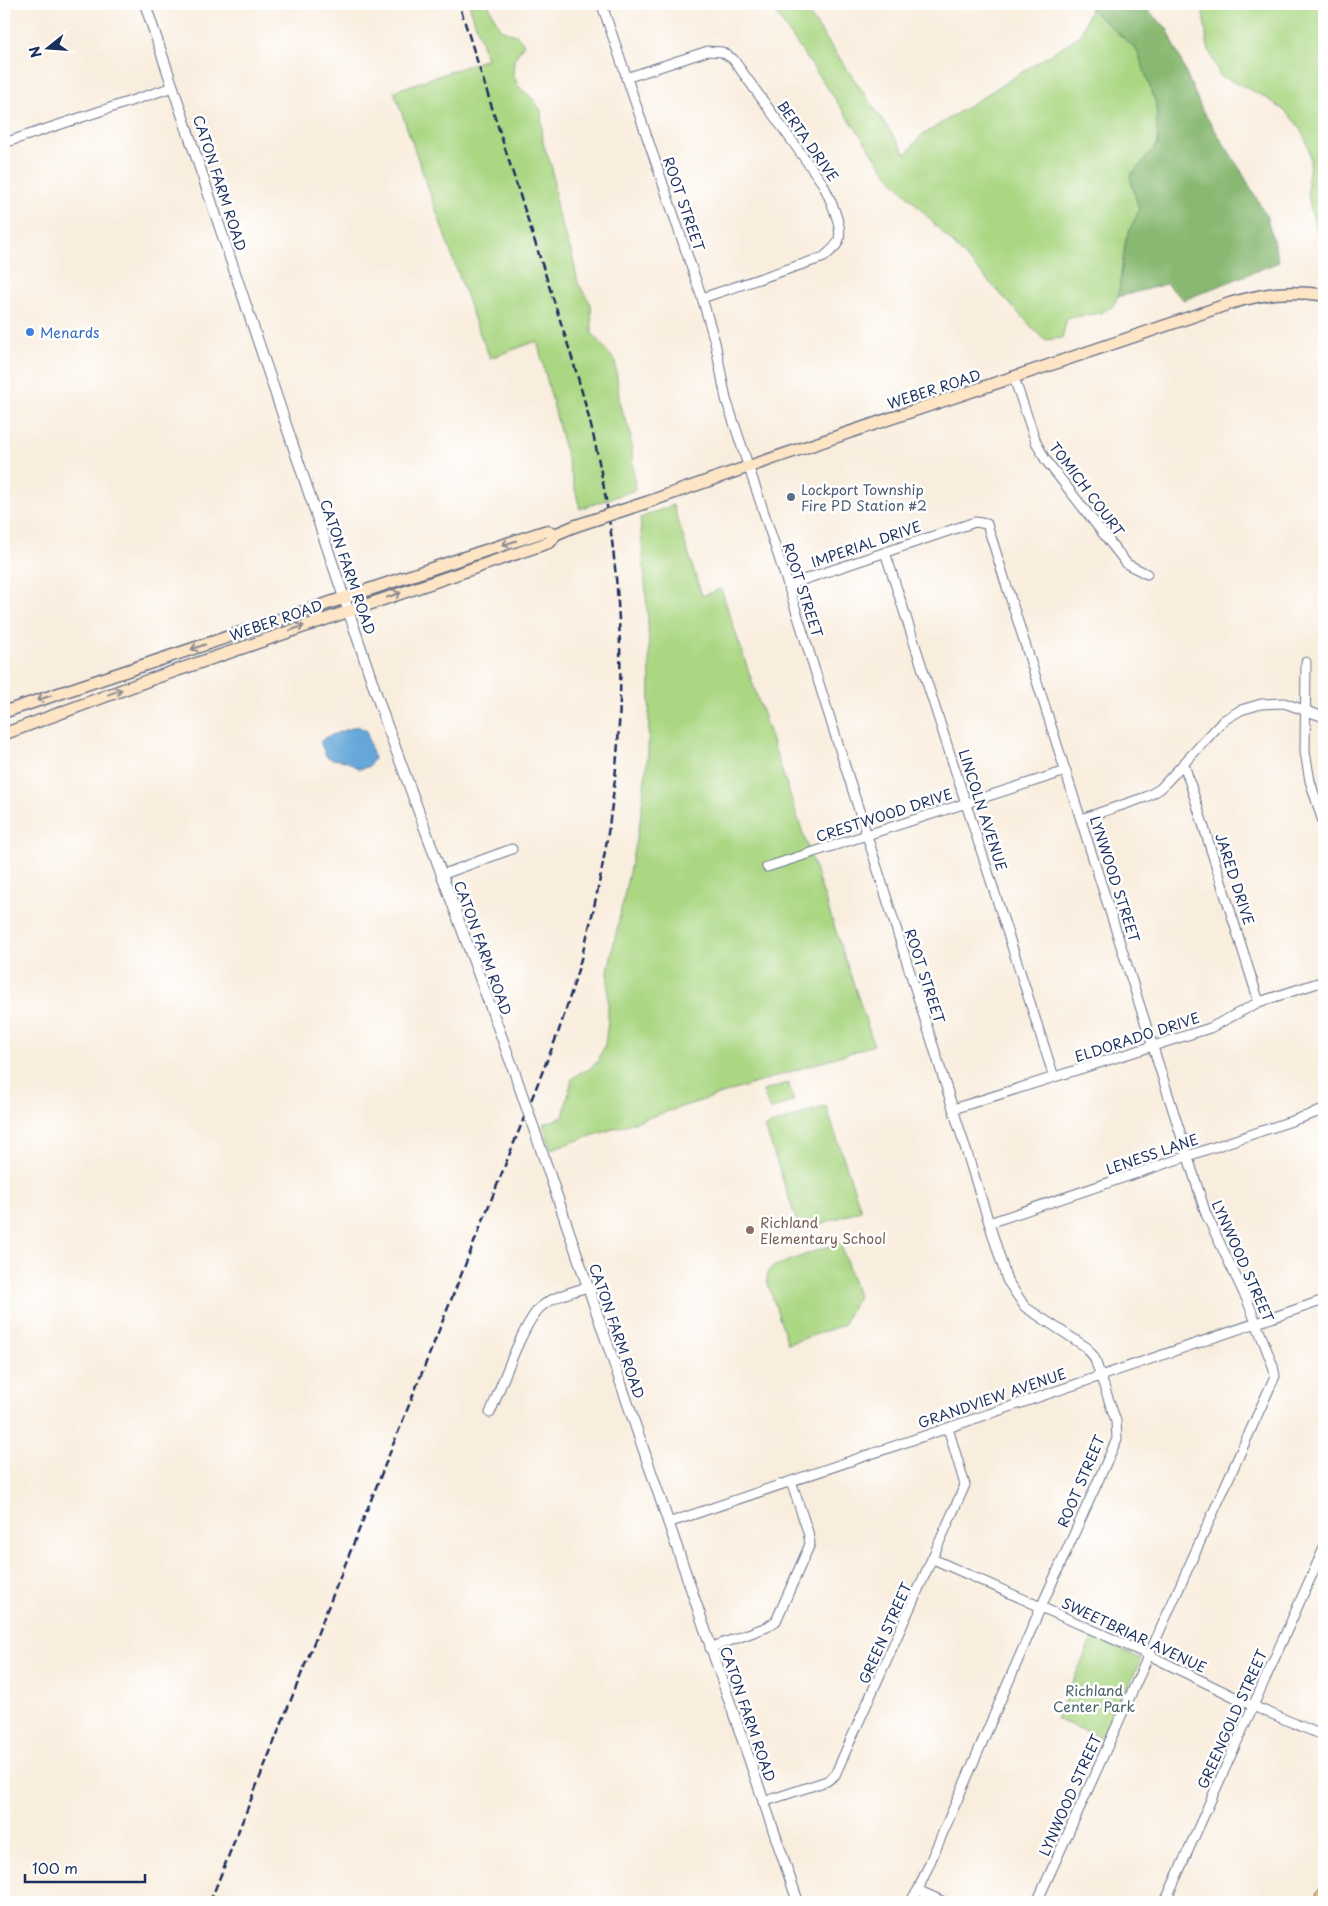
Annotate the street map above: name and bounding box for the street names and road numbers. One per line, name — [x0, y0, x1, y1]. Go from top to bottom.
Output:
street label: BERTA DRIVE — [772, 96, 844, 186]
street label: CATON FARM ROAD — [188, 112, 252, 254]
street label: ROOT STREET — [658, 154, 710, 254]
street label: WEBER ROAD — [885, 364, 983, 414]
street label: TOMICH COURT — [1044, 437, 1130, 541]
street label: CATON FARM ROAD — [315, 496, 381, 638]
street label: IMPERIAL DRIVE — [808, 515, 924, 573]
street label: ROOT STREET — [778, 540, 828, 640]
street label: WEBER ROAD — [227, 594, 325, 646]
street label: LINCOLN AVENUE — [953, 747, 1013, 874]
street label: CRESTWOOD DRIVE — [813, 783, 955, 847]
street label: LYNWOOD STREET — [1085, 813, 1145, 945]
street label: JARED DRIVE — [1210, 831, 1260, 928]
street label: CATON FARM ROAD — [449, 878, 517, 1018]
street label: ROOT STREET — [900, 926, 950, 1026]
street label: ELDORADO DRIVE — [1072, 1007, 1202, 1067]
street label: LENESS LANE — [1103, 1128, 1201, 1180]
street label: LYNWOOD STREET — [1207, 1197, 1280, 1326]
street label: CATON FARM ROAD — [584, 1260, 650, 1402]
street label: GRANDVIEW AVENUE — [915, 1363, 1069, 1433]
street label: ROOT STREET — [1052, 1431, 1110, 1530]
street label: GREEN STREET — [853, 1579, 917, 1687]
street label: SWEETBRIAR AVENUE — [1058, 1592, 1210, 1678]
street label: CATON FARM ROAD — [715, 1643, 781, 1785]
street label: GREENGOLD STREET — [1192, 1646, 1272, 1792]
street label: LYNWOOD STREET — [1034, 1730, 1107, 1859]

